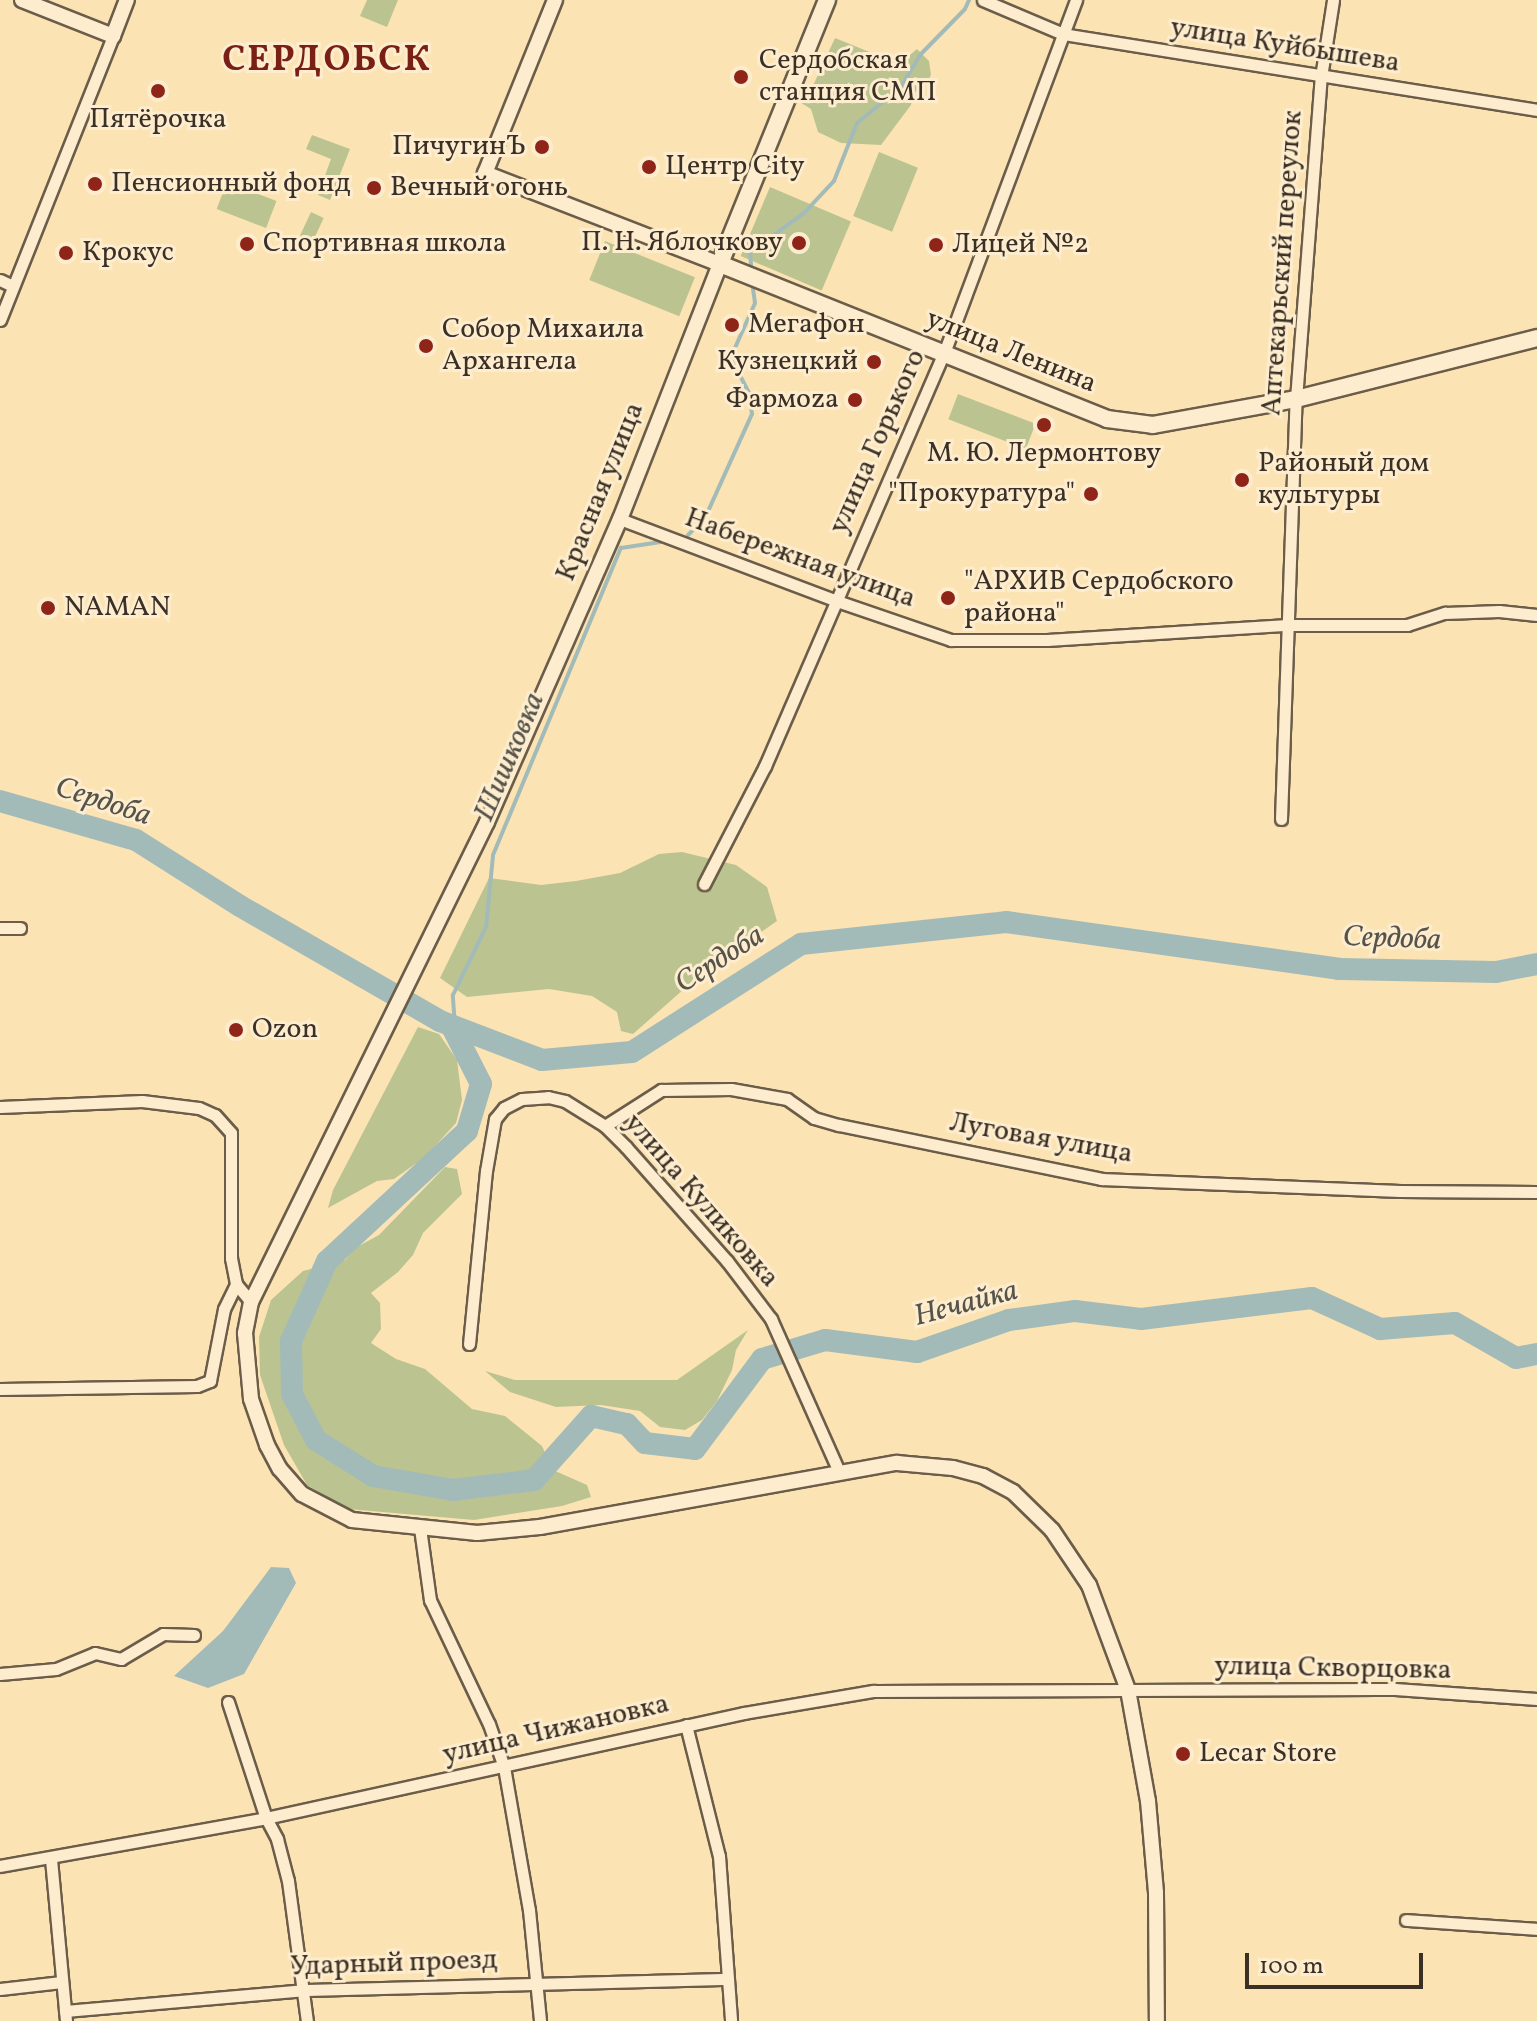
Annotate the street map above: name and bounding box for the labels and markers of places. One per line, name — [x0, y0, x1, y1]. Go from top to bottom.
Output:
place label: Сердобская станция СМП — [759, 44, 936, 110]
marker: Сердобская станция СМП — [730, 66, 752, 88]
marker: Пятёрочка — [149, 82, 167, 100]
place label: Пятёрочка — [89, 103, 227, 137]
place label: ПичугинЪ — [392, 130, 526, 164]
marker: ПичугинЪ — [533, 138, 551, 156]
place label: Центр City — [665, 150, 805, 184]
marker: Центр City — [640, 158, 658, 176]
place label: Пенсионный фонд — [111, 167, 350, 201]
place label: Вечный огонь — [390, 171, 568, 205]
marker: Пенсионный фонд — [86, 175, 104, 193]
marker: Вечный огонь — [365, 179, 383, 197]
place label: П. Н. Яблочкову — [581, 226, 783, 260]
place label: Спортивная школа — [263, 227, 507, 261]
place label: Лицей №2 — [952, 228, 1089, 262]
marker: П. Н. Яблочкову — [790, 234, 808, 252]
marker: Спортивная школа — [238, 235, 256, 253]
place label: Крокус — [82, 236, 174, 270]
marker: Лицей №2 — [927, 236, 945, 254]
marker: Крокус — [57, 244, 75, 262]
place label: Мегафон — [748, 308, 865, 342]
place label: Собор Михаила Архангела — [442, 313, 644, 379]
marker: Мегафон — [723, 316, 741, 334]
marker: Собор Михаила Архангела — [417, 337, 435, 355]
place label: Кузнецкий — [717, 345, 858, 379]
marker: Кузнецкий — [865, 353, 883, 371]
place label: Фармоzа — [726, 383, 839, 417]
marker: Фармоzа — [846, 391, 864, 409]
marker: М. Ю. Лермонтову — [1035, 416, 1053, 434]
place label: М. Ю. Лермонтову — [927, 437, 1161, 471]
place label: Районый дом культуры — [1258, 447, 1429, 513]
marker: Районый дом культуры — [1233, 471, 1251, 489]
place label: "Прокуратура" — [888, 477, 1075, 511]
marker: "Прокуратура" — [1082, 485, 1100, 503]
place label: "АРХИВ Сердобского района" — [964, 565, 1234, 631]
marker: "АРХИВ Сердобского района" — [939, 589, 957, 607]
place label: NAMAN — [64, 591, 170, 625]
marker: NAMAN — [39, 599, 57, 617]
place label: Ozon — [252, 1013, 318, 1047]
marker: Ozon — [227, 1021, 245, 1039]
place label: Lecar Store — [1199, 1737, 1337, 1771]
marker: Lecar Store — [1174, 1745, 1192, 1763]

